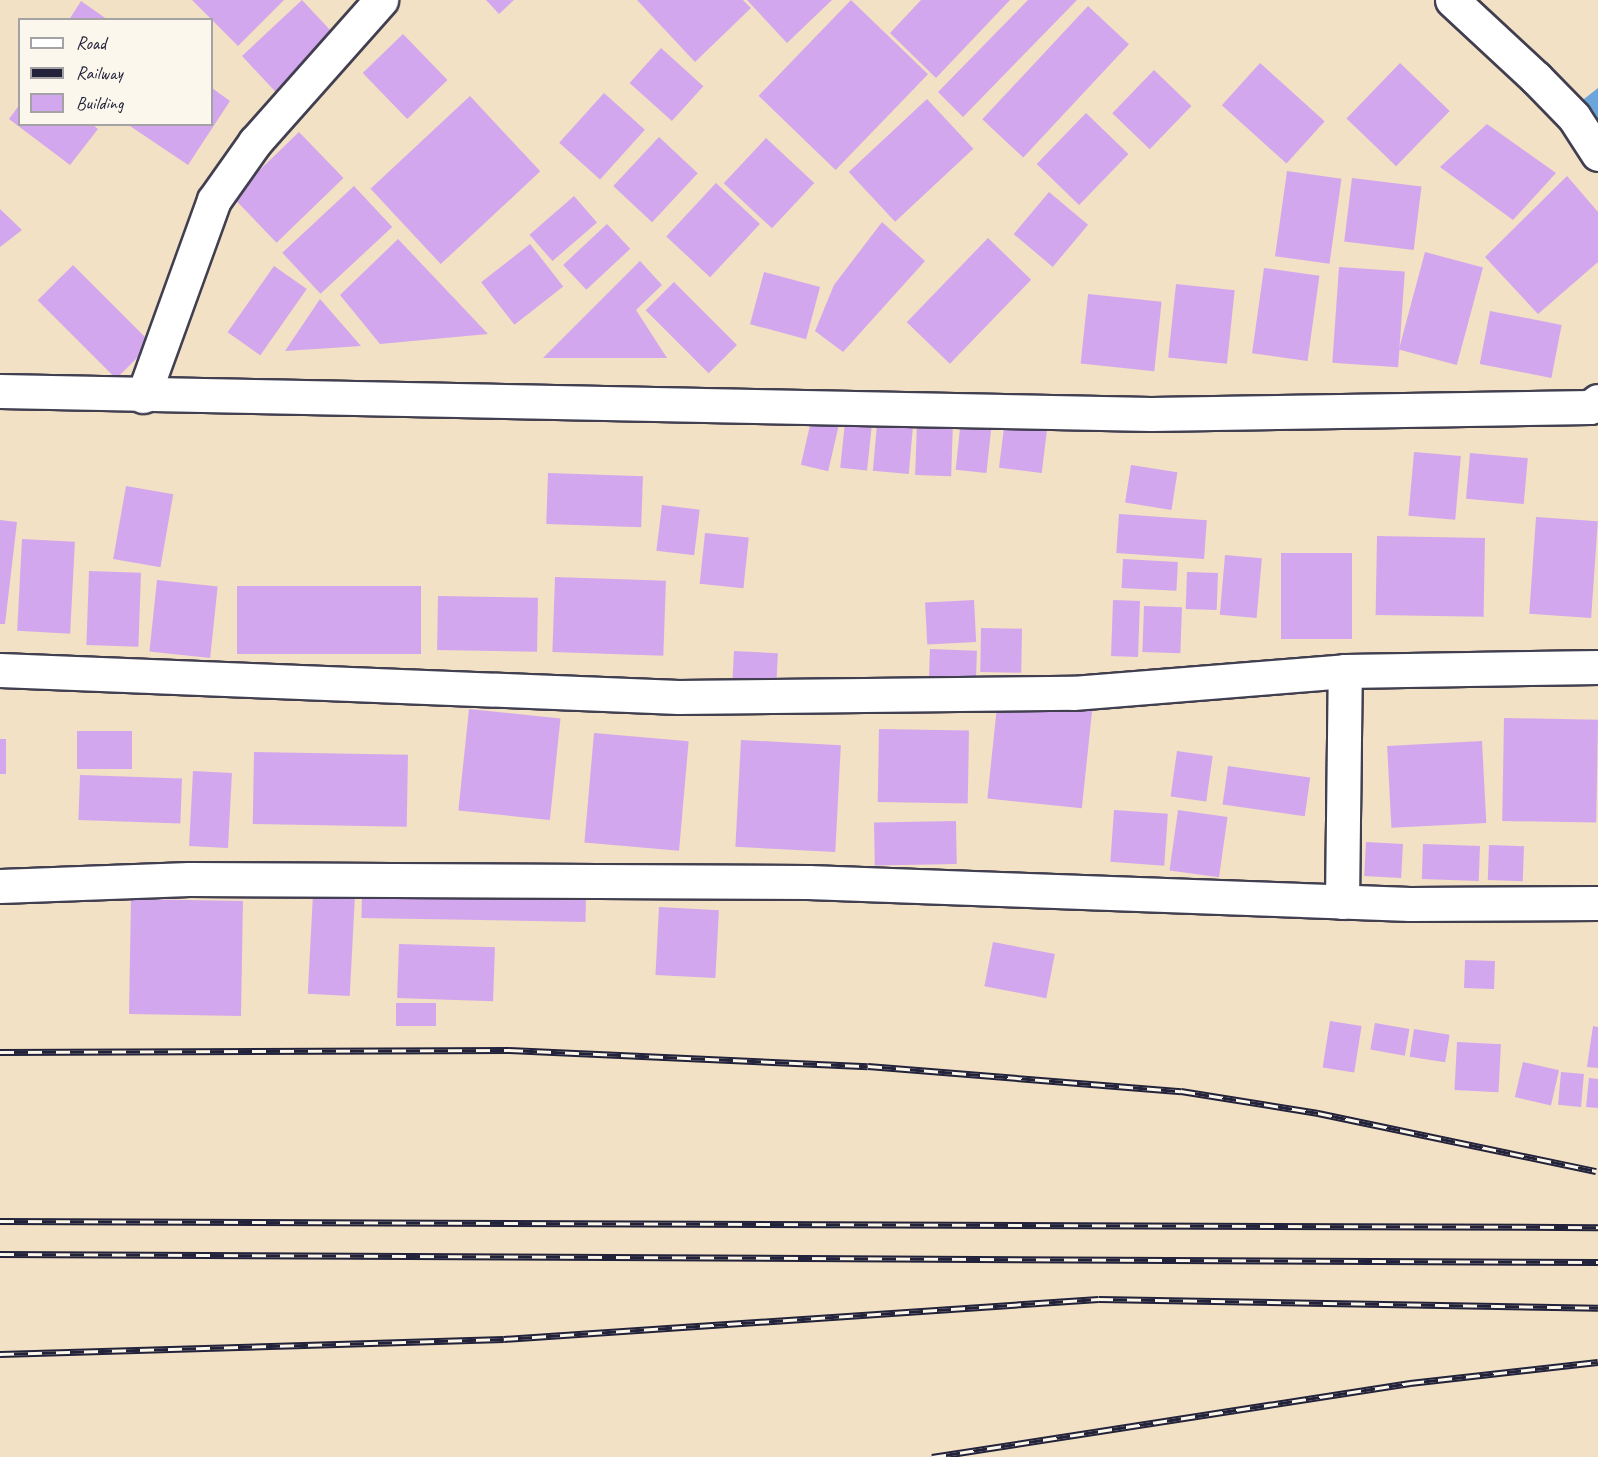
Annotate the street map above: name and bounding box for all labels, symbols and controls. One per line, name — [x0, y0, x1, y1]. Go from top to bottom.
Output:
legend — [18, 18, 213, 126]
text: Road — [76, 32, 106, 54]
text: Railway — [76, 62, 123, 84]
text: Building — [76, 92, 123, 114]

